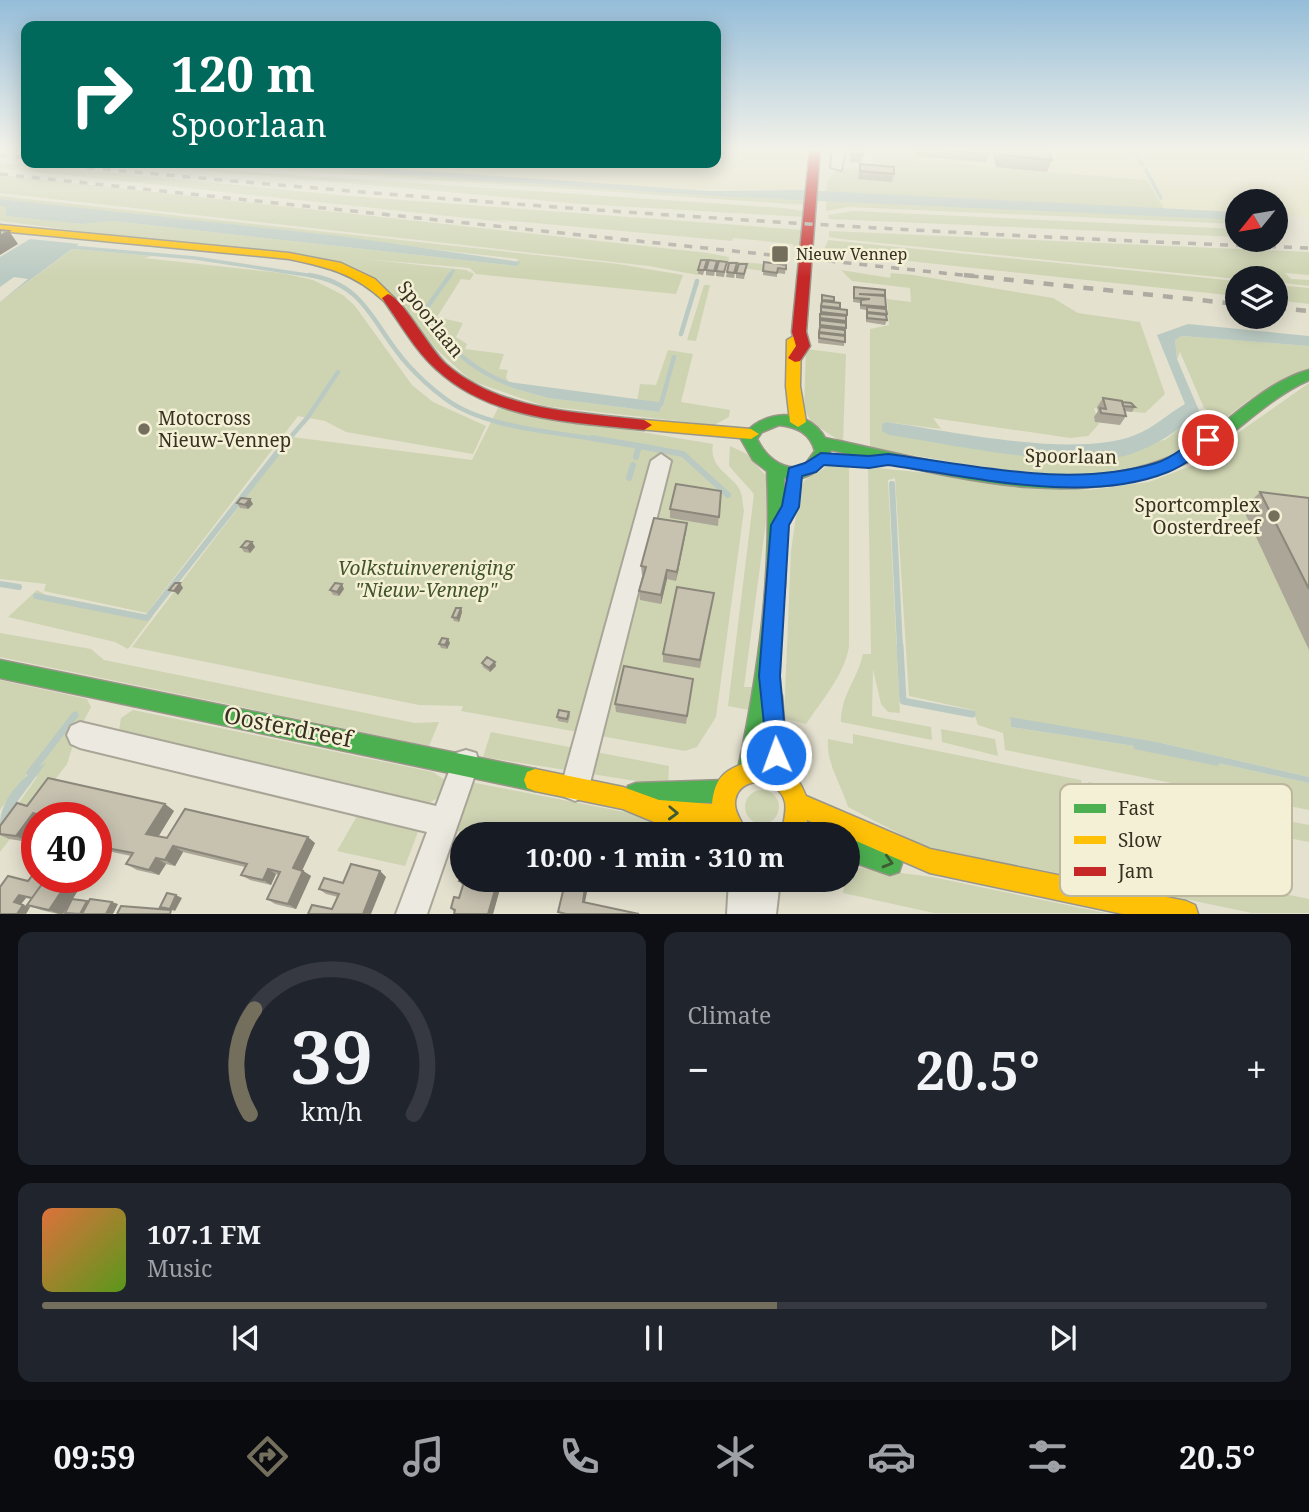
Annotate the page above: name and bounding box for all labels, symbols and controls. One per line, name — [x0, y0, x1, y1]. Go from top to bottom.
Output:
text: 120 m — [171, 40, 315, 106]
icon: right — [56, 49, 147, 140]
text: Spoorlaan — [171, 103, 327, 146]
north arrow — [1225, 189, 1288, 252]
map controls — [1225, 189, 1288, 329]
place label: Nieuw Vennep — [796, 243, 907, 265]
marker: Nieuw Vennep — [770, 244, 790, 264]
button: layers — [1225, 266, 1288, 329]
street label: Spoorlaan — [392, 275, 470, 363]
place label: Motocross Nieuw-Vennep — [158, 405, 291, 453]
pin — [1178, 410, 1238, 470]
marker: Motocross Nieuw-Vennep — [136, 421, 152, 437]
icon: arrive — [1189, 421, 1227, 459]
street label: Spoorlaan — [1025, 442, 1117, 470]
place label: Sportcomplex Oosterdreef — [1134, 492, 1262, 540]
marker: Sportcomplex Oosterdreef — [1266, 508, 1282, 524]
park label: Volkstuinvereniging "Nieuw-Vennep" — [338, 555, 516, 603]
street label: Oosterdreef — [221, 698, 358, 755]
position arrow — [739, 718, 813, 792]
legend — [1060, 784, 1292, 896]
text: Fast — [1118, 795, 1155, 821]
speed limit sign: 40 — [21, 802, 112, 893]
one-way arrow — [668, 805, 679, 820]
text: Slow — [1118, 827, 1162, 853]
text: 10:00 · 1 min · 310 m — [525, 839, 785, 875]
one-way arrow — [882, 853, 894, 868]
text: Jam — [1117, 858, 1153, 884]
text: Climate — [688, 999, 771, 1031]
text: 39 — [291, 1007, 373, 1106]
text: 20.5° — [916, 1034, 1040, 1105]
text: − — [688, 1043, 710, 1095]
text: + — [1246, 1043, 1267, 1095]
text: km/h — [301, 1094, 363, 1128]
text: 107.1 FM — [147, 1216, 261, 1252]
text: Music — [147, 1252, 212, 1284]
icon: previous — [227, 1319, 265, 1357]
icon: pause — [635, 1319, 673, 1357]
icon: next — [1044, 1319, 1082, 1357]
icon: directions — [243, 1432, 292, 1481]
icon: music — [399, 1432, 448, 1481]
icon: phone — [555, 1432, 604, 1481]
icon: climate — [711, 1432, 760, 1481]
icon: car — [867, 1432, 916, 1481]
icon: filters — [1023, 1432, 1072, 1481]
text: 09:59 — [54, 1435, 136, 1478]
text: 20.5° — [1179, 1435, 1255, 1478]

